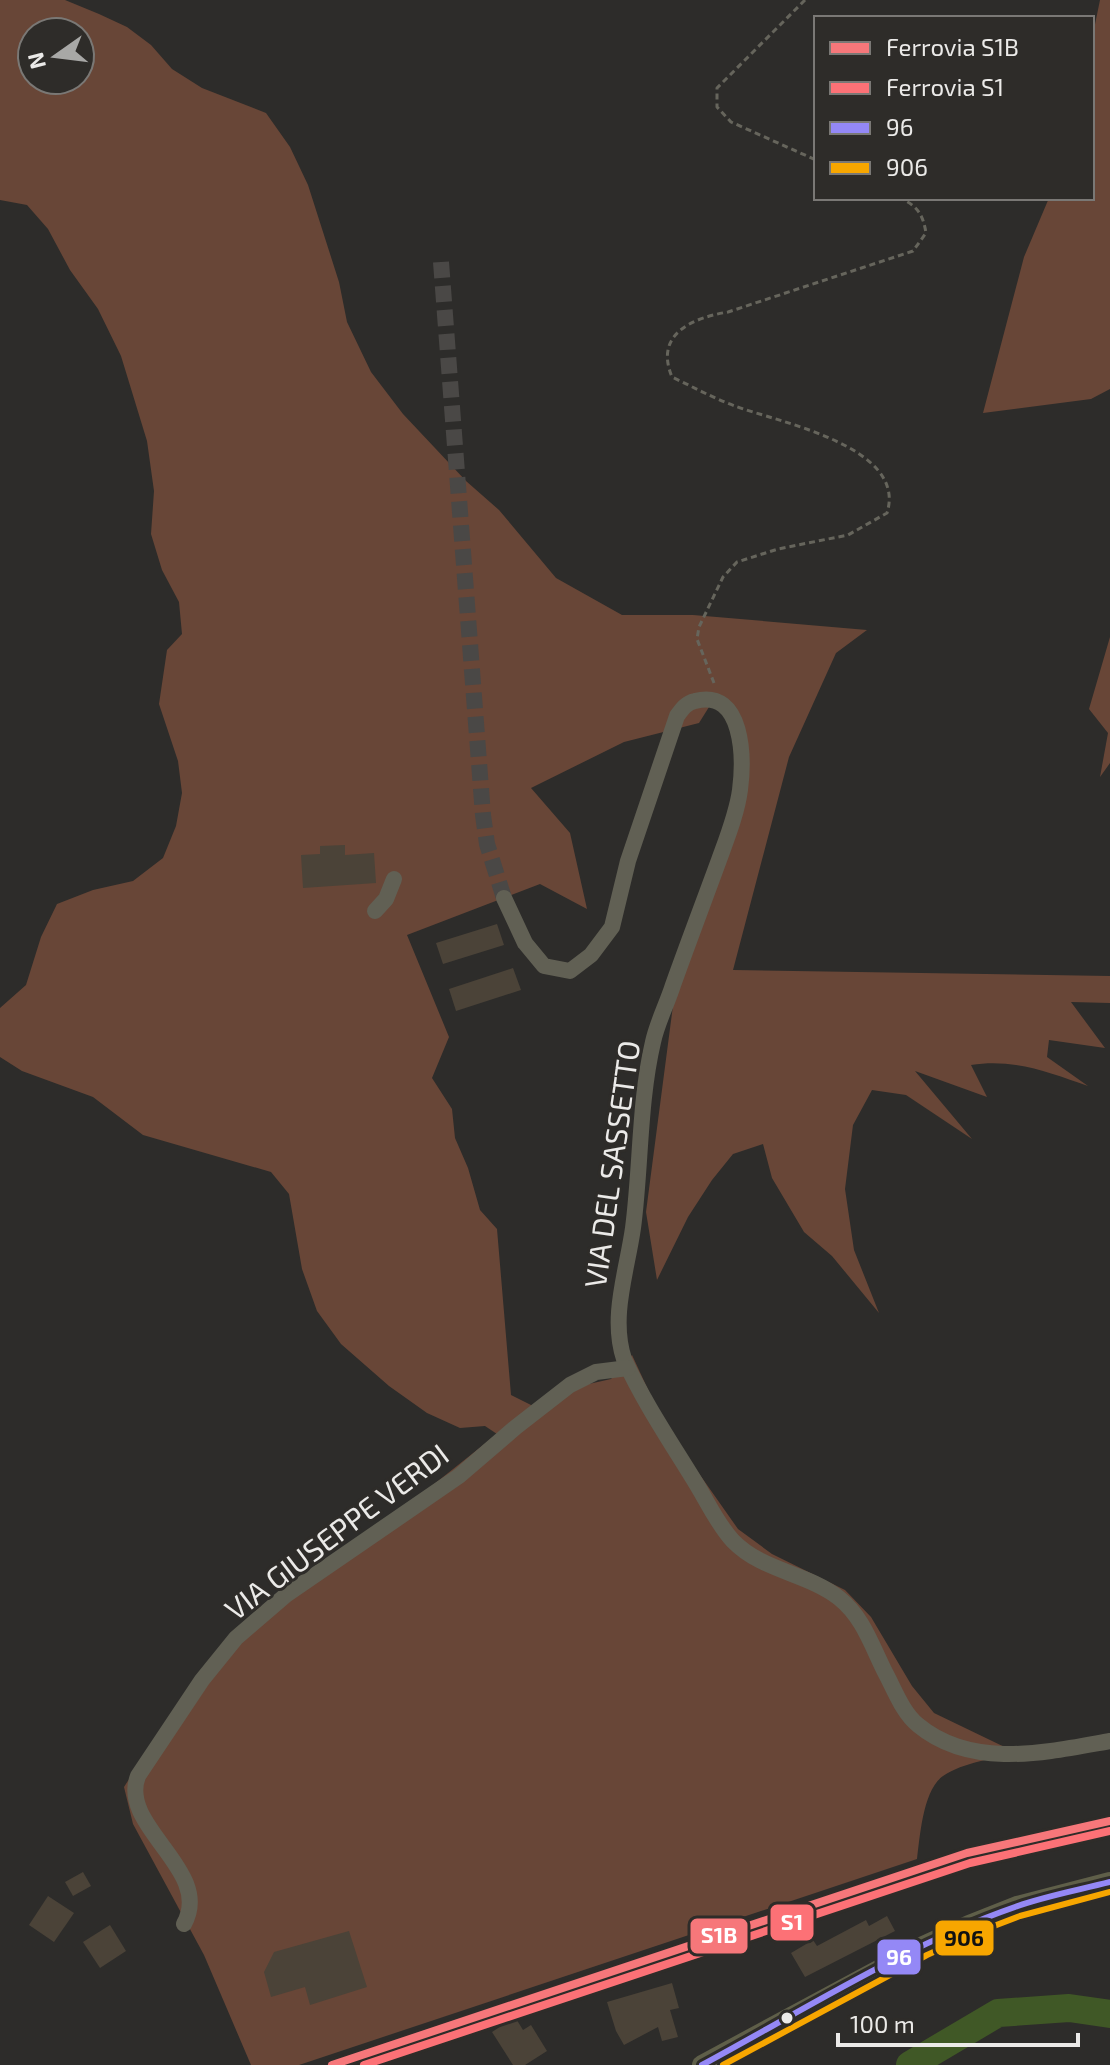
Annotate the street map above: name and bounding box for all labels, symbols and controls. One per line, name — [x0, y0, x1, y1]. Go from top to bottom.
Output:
north arrow — [16, 16, 96, 96]
legend — [814, 16, 1094, 200]
text: Ferrovia S1B — [886, 32, 1019, 61]
text: N — [21, 50, 50, 72]
text: Ferrovia S1 — [886, 72, 1004, 101]
text: 96 — [886, 112, 913, 141]
text: 906 — [886, 152, 928, 181]
street label: VIA DEL SASSETTO — [576, 1038, 646, 1290]
street label: VIA GIUSEPPE VERDI — [217, 1435, 455, 1627]
line badge: S1 — [769, 1903, 815, 1942]
text: S1 — [781, 1908, 803, 1934]
line badge: S1B — [689, 1917, 749, 1955]
line badge: 906 — [934, 1919, 995, 1957]
text: S1B — [701, 1921, 737, 1947]
text: 906 — [944, 1924, 984, 1950]
line badge: 96 — [876, 1938, 922, 1976]
text: 96 — [886, 1943, 912, 1969]
scale bar — [838, 1997, 1078, 2047]
text: 100 m — [850, 2009, 915, 2038]
unlabelled marker — [779, 2010, 795, 2026]

